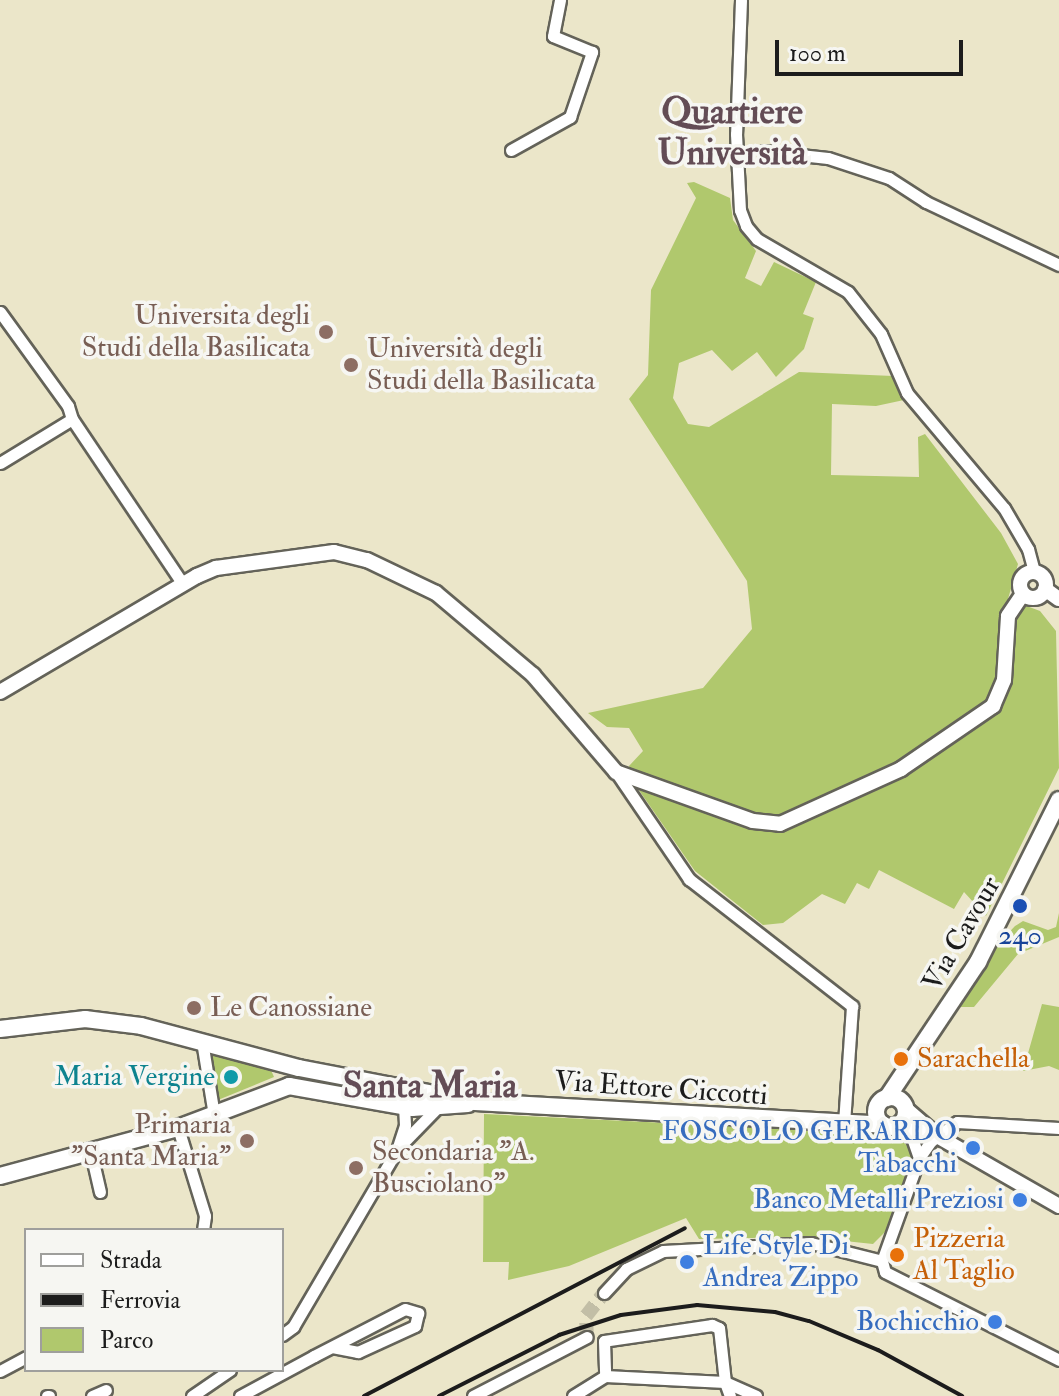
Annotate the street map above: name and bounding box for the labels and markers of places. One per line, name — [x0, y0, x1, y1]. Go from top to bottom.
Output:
place label: Universita degli Studi della Basilicata — [82, 299, 310, 365]
marker: Universita degli Studi della Basilicata — [317, 323, 335, 341]
place label: Università degli Studi della Basilicata — [367, 332, 595, 398]
marker: Università degli Studi della Basilicata — [342, 356, 360, 374]
marker: 240 — [1011, 897, 1029, 915]
place label: 240 — [998, 919, 1042, 953]
place label: Le Canossiane — [210, 991, 372, 1025]
marker: Le Canossiane — [185, 999, 203, 1017]
place label: Sarachella — [917, 1042, 1030, 1076]
marker: Sarachella — [892, 1050, 910, 1068]
place label: Maria Vergine — [54, 1060, 215, 1094]
marker: Maria Vergine — [222, 1068, 240, 1086]
place label: Primaria "Santa Maria" — [71, 1108, 231, 1174]
place label: FOSCOLO GERARDO Tabacchi — [662, 1115, 957, 1181]
marker: Primaria "Santa Maria" — [238, 1132, 256, 1150]
place label: Secondaria "A. Busciolano" — [372, 1135, 534, 1201]
marker: FOSCOLO GERARDO Tabacchi — [964, 1139, 982, 1157]
marker: Secondaria "A. Busciolano" — [347, 1159, 365, 1177]
place label: Banco Metalli Preziosi — [753, 1183, 1004, 1217]
marker: Banco Metalli Preziosi — [1011, 1191, 1029, 1209]
place label: Pizzeria Al Taglio — [913, 1222, 1015, 1288]
place label: Life Style Di Andrea Zippo — [703, 1229, 859, 1295]
marker: Pizzeria Al Taglio — [888, 1246, 906, 1264]
marker: Life Style Di Andrea Zippo — [678, 1253, 696, 1271]
place label: Bochicchio — [856, 1305, 979, 1339]
marker: Bochicchio — [986, 1313, 1004, 1331]

